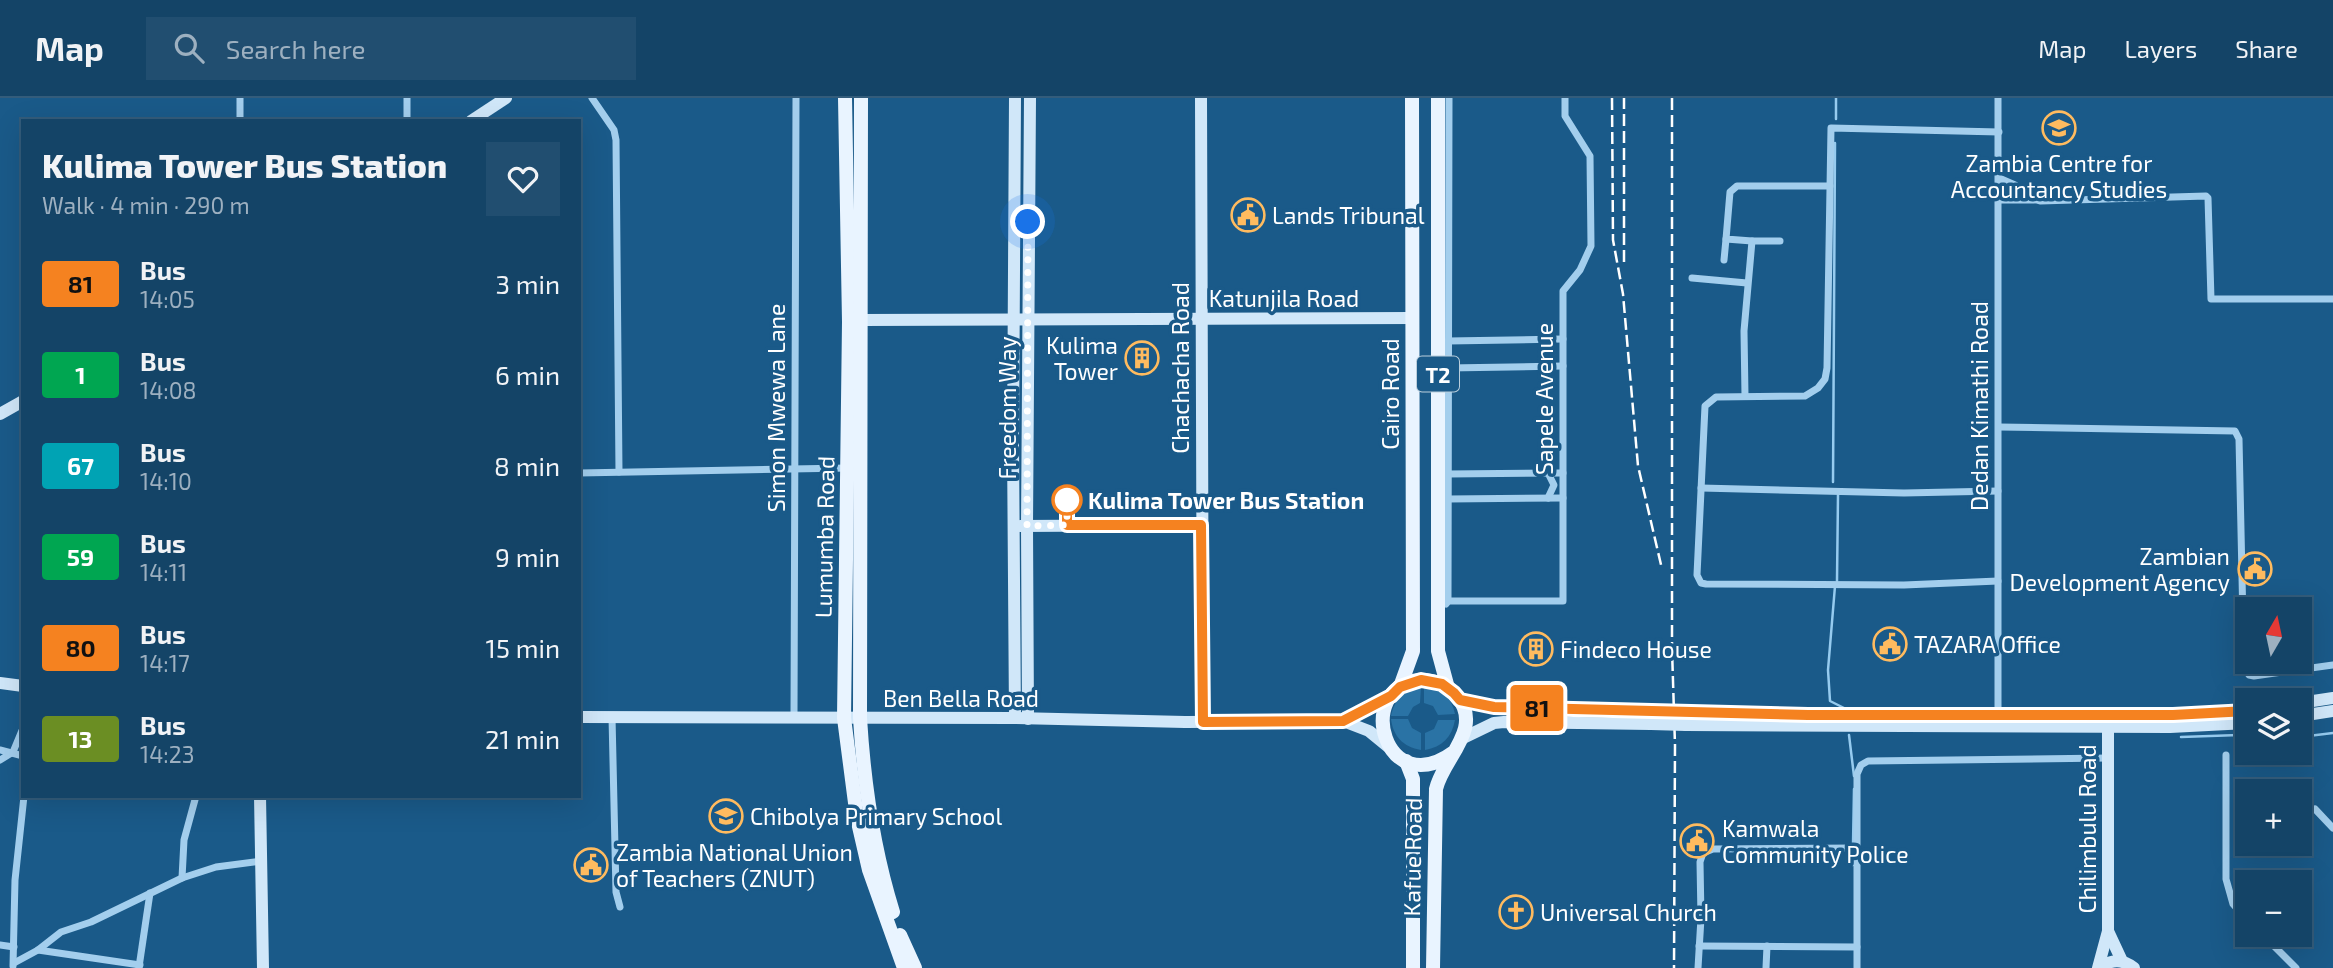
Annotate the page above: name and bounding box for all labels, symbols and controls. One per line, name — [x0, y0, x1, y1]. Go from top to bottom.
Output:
search box — [146, 17, 636, 80]
text: Map — [35, 28, 104, 68]
icon: search — [170, 29, 208, 67]
text: Search here — [226, 33, 365, 64]
text: Map — [2038, 34, 2086, 63]
text: Layers — [2124, 34, 2197, 63]
text: Share — [2235, 34, 2298, 63]
school or university icon: Zambia Centre for Accountancy Studies — [2040, 109, 2078, 147]
button: heart — [486, 142, 560, 216]
text: Kulima Tower Bus Station — [42, 145, 447, 185]
place label: Zambia Centre for Accountancy Studies — [1951, 149, 2167, 203]
text: Walk · 4 min · 290 m — [42, 191, 250, 219]
public building icon: Lands Tribunal — [1229, 196, 1267, 234]
place label: Lands Tribunal — [1272, 201, 1425, 229]
your location — [1010, 204, 1045, 239]
text: Bus — [140, 254, 186, 285]
text: 3 min — [495, 268, 560, 299]
text: 81 — [68, 269, 93, 298]
street label: Chachacha Road — [1166, 282, 1194, 454]
street label: Katunjila Road — [1209, 284, 1359, 312]
text: 14:05 — [140, 285, 195, 313]
street label: Dedan Kimathi Road — [1965, 301, 1993, 511]
street label: Simon Mwewa Lane — [762, 304, 790, 512]
street label: Sapele Avenue — [1530, 323, 1558, 475]
place label: Kulima Tower — [1046, 331, 1118, 385]
street label: Freedom Way — [993, 336, 1021, 480]
street label: Cairo Road — [1376, 338, 1404, 450]
building icon: Kulima Tower — [1123, 339, 1161, 377]
text: Bus — [140, 345, 186, 376]
road number: T2 — [1417, 356, 1459, 392]
text: 6 min — [495, 359, 560, 390]
text: 1 — [75, 360, 86, 389]
text: 14:08 — [140, 376, 197, 404]
text: Bus — [140, 436, 186, 467]
text: 8 min — [494, 450, 560, 481]
text: 67 — [67, 451, 94, 480]
street label: Lumumba Road — [809, 456, 839, 618]
text: 14:10 — [140, 467, 192, 495]
marker: Kulima Tower Bus Station — [1052, 485, 1082, 515]
place label: Kulima Tower Bus Station — [1088, 486, 1364, 514]
text: Bus — [140, 527, 186, 558]
text: 9 min — [495, 541, 560, 572]
text: 59 — [67, 542, 94, 571]
place label: Zambian Development Agency — [2009, 542, 2230, 596]
public building icon: Zambian Development Agency — [2236, 550, 2274, 588]
text: 14:11 — [140, 558, 187, 586]
north arrow — [2235, 597, 2312, 674]
map controls — [2235, 597, 2312, 947]
text: Bus — [140, 618, 186, 649]
public building icon: TAZARA Office — [1871, 625, 1909, 663]
building icon: Findeco House — [1517, 630, 1555, 668]
place label: TAZARA Office — [1914, 630, 2061, 658]
text: 15 min — [486, 632, 560, 663]
text: 80 — [65, 633, 96, 662]
place label: Findeco House — [1560, 635, 1712, 663]
text: 14:17 — [140, 649, 190, 677]
street label: Ben Bella Road — [883, 684, 1039, 712]
line badge: 81 — [1506, 685, 1568, 731]
button: layers — [2235, 688, 2312, 765]
text: 81 — [1524, 693, 1550, 722]
text: Bus — [140, 709, 186, 740]
text: 21 min — [485, 723, 560, 754]
text: 13 — [69, 724, 92, 753]
text: 14:23 — [140, 740, 194, 768]
street label: Chilimbulu Road — [2073, 744, 2101, 914]
button: + — [2235, 779, 2312, 856]
school or university icon: Chibolya Primary School — [707, 797, 745, 835]
street label: Kafue Road — [1397, 797, 1427, 917]
place label: Chibolya Primary School — [750, 802, 1002, 830]
place label: Kamwala Community Police — [1722, 814, 1909, 868]
public building icon: Kamwala Community Police — [1678, 822, 1716, 860]
place label: Zambia National Union of Teachers (ZNUT) — [616, 838, 853, 892]
public building icon: Zambia National Union of Teachers (ZNUT) — [572, 846, 610, 884]
button: − — [2235, 870, 2312, 947]
church icon: Universal Church — [1497, 893, 1535, 931]
place label: Universal Church — [1540, 898, 1717, 926]

